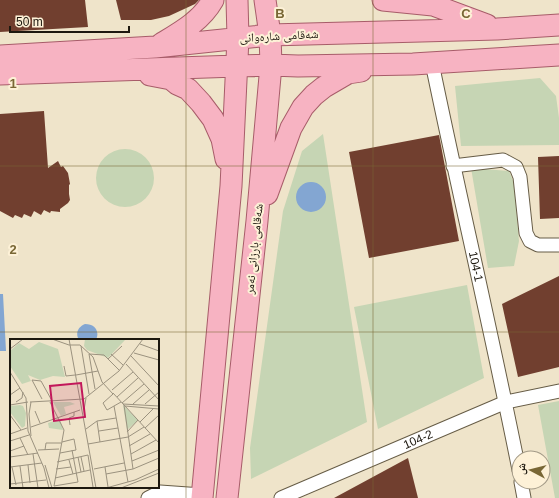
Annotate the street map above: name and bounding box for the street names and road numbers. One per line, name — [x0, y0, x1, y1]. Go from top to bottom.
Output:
street label: شەقامی شارەوانی — [239, 27, 319, 45]
street label: شەقامی بارزانی نەمر — [242, 203, 266, 296]
street label: 104-1 — [466, 250, 486, 283]
street label: 104-2 — [401, 427, 435, 452]

